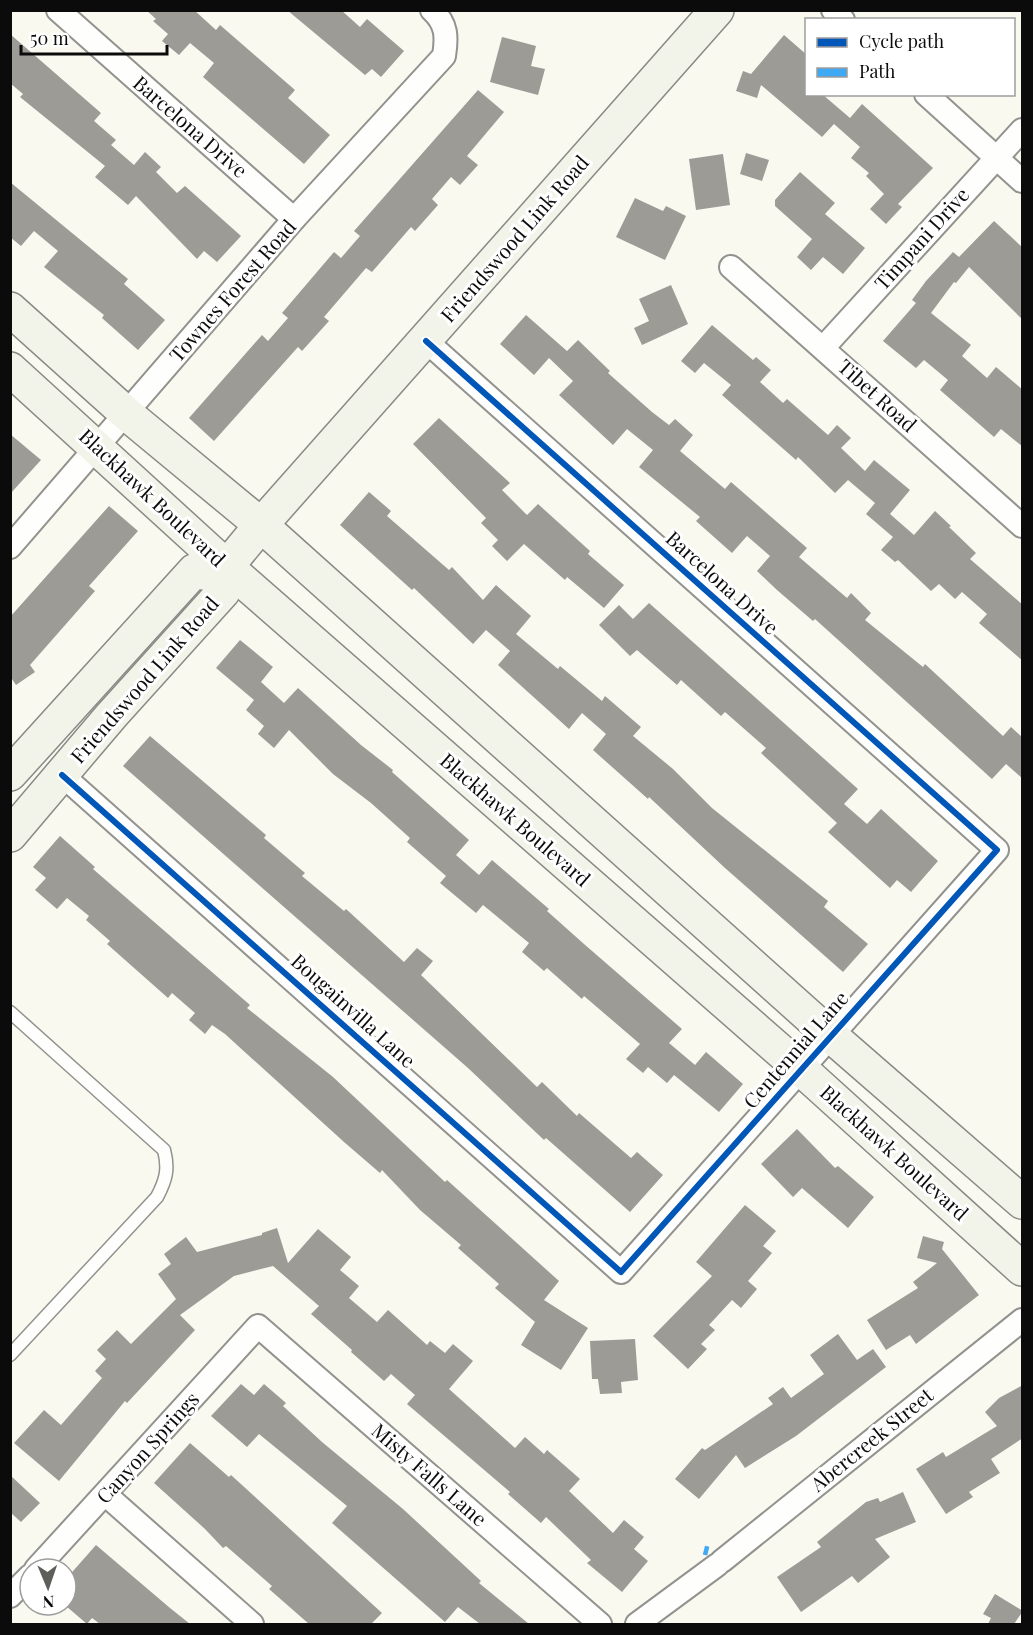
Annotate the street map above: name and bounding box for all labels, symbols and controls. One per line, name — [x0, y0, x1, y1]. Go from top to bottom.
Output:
scale bar — [21, 18, 166, 56]
legend — [805, 18, 1015, 96]
text: 50 m — [30, 26, 69, 50]
text: Cycle path — [859, 29, 944, 53]
text: Path — [859, 59, 896, 83]
street label: Barcelona Drive — [128, 69, 254, 183]
street label: Friendswood Link Road — [434, 148, 594, 327]
street label: Timpani Drive — [868, 181, 974, 295]
street label: Townes Forest Road — [163, 213, 301, 367]
street label: Tibet Road — [833, 352, 923, 438]
street label: Blackhawk Boulevard — [74, 422, 232, 572]
street label: Barcelona Drive — [661, 524, 785, 640]
street label: Friendswood Link Road — [64, 589, 224, 768]
street label: Blackhawk Boulevard — [435, 746, 597, 892]
street label: Bougainvilla Lane — [286, 947, 422, 1073]
street label: Centennial Lane — [736, 985, 853, 1113]
street label: Blackhawk Boulevard — [815, 1078, 975, 1226]
street label: Abercreek Street — [803, 1380, 939, 1497]
street label: Canyon Springs — [89, 1385, 204, 1509]
street label: Misty Falls Lane — [367, 1416, 493, 1531]
north arrow — [18, 1557, 78, 1617]
text: N — [42, 1592, 55, 1613]

